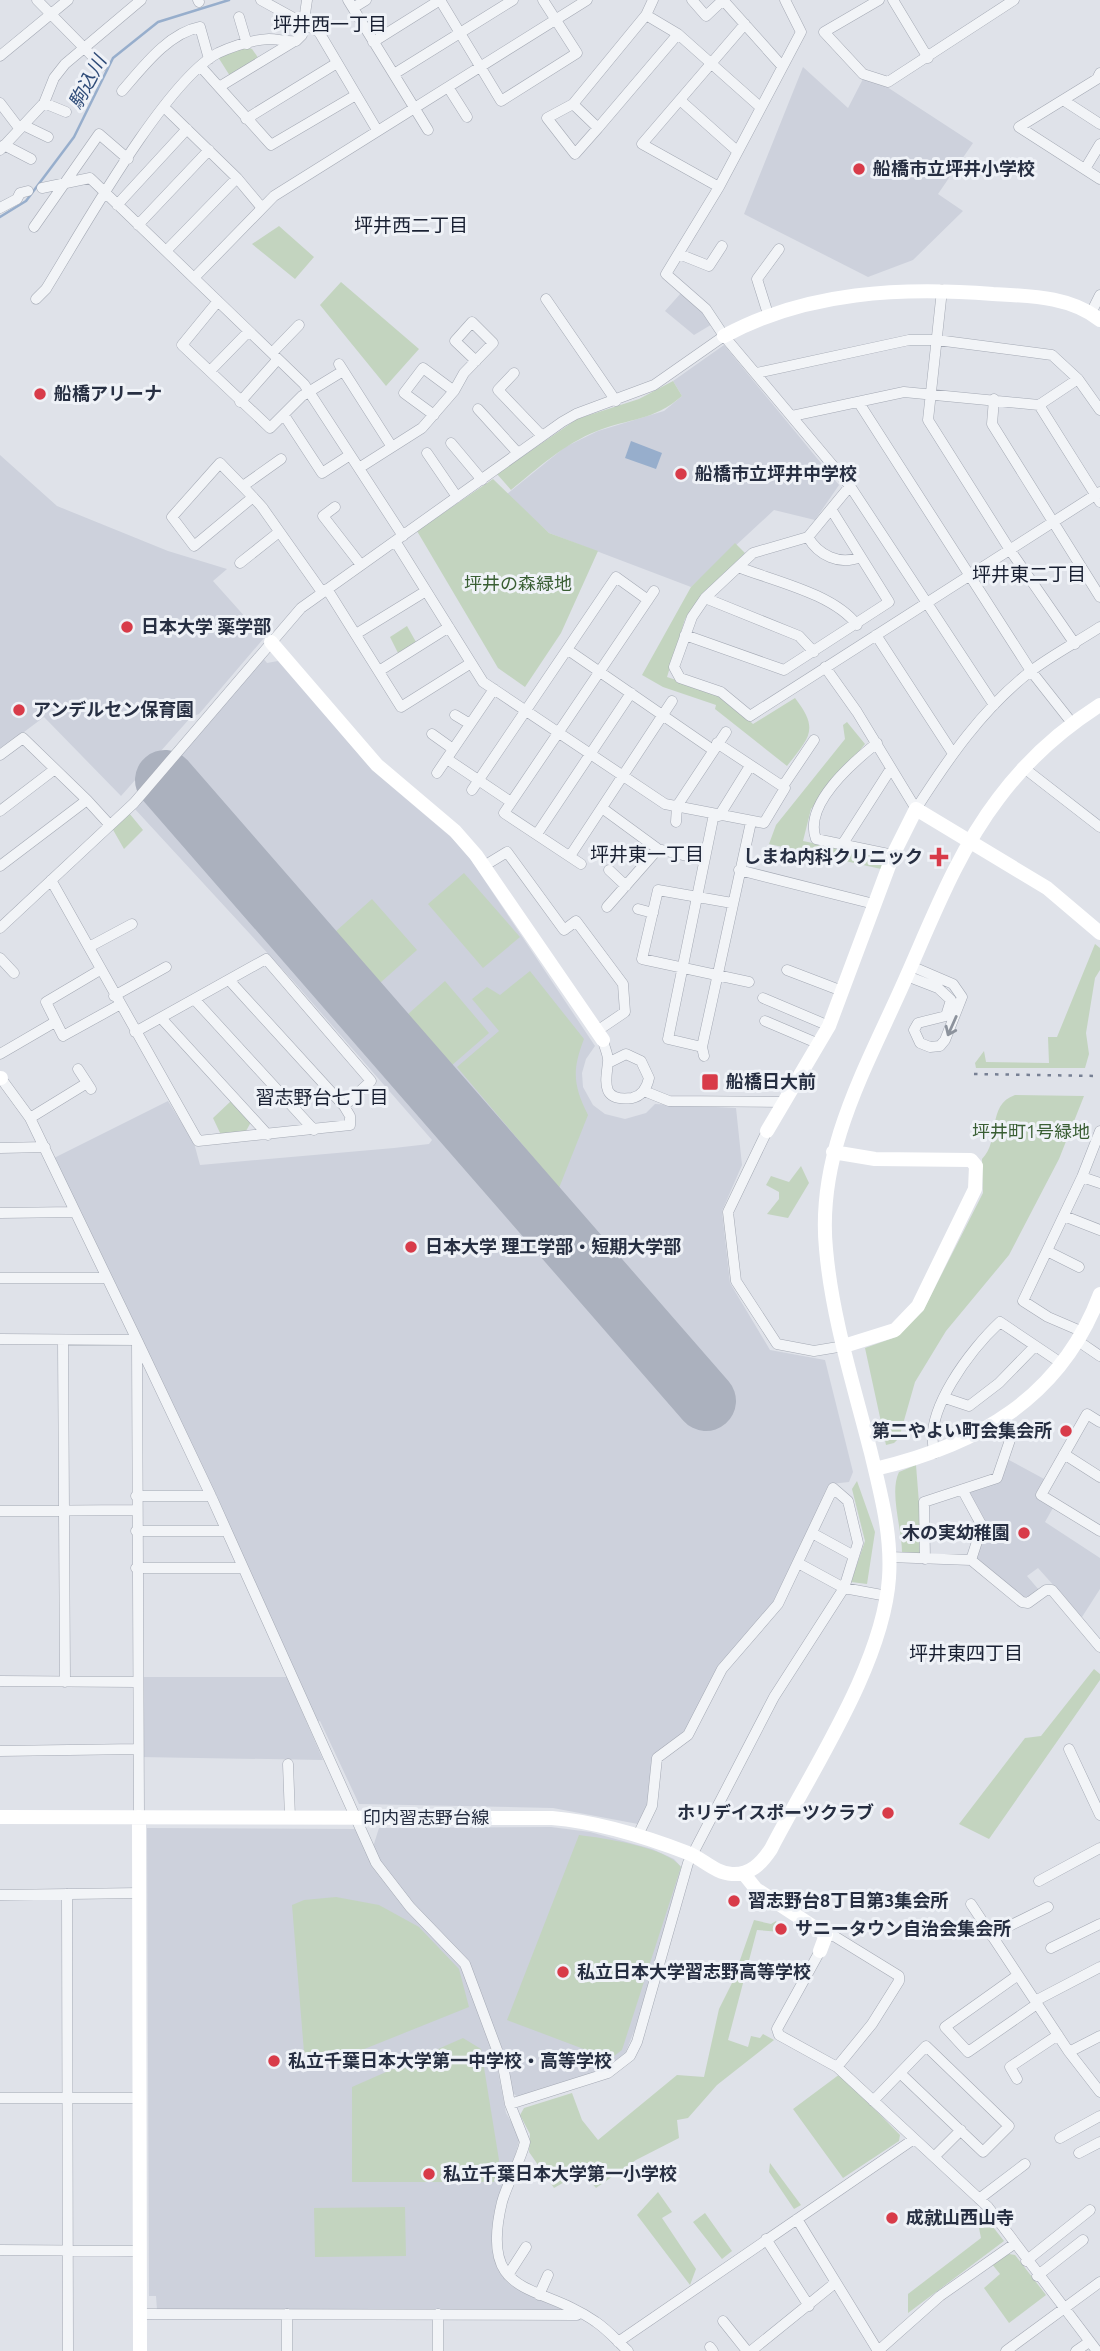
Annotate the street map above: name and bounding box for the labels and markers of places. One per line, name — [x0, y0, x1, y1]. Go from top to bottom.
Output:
place label: 船橋市立坪井小学校 — [873, 158, 1035, 178]
marker: 船橋市立坪井小学校 — [851, 161, 867, 177]
place label: 船橋アリーナ — [54, 383, 162, 403]
marker: 船橋アリーナ — [32, 386, 48, 402]
place label: 船橋市立坪井中学校 — [695, 463, 857, 483]
marker: 船橋市立坪井中学校 — [673, 466, 689, 482]
place label: 日本大学 薬学部 — [141, 616, 271, 636]
marker: 日本大学 薬学部 — [119, 619, 135, 635]
place label: アンデルセン保育園 — [33, 699, 194, 719]
marker: アンデルセン保育園 — [11, 702, 27, 718]
place label: しまね内科クリニック — [743, 846, 923, 866]
marker: しまね内科クリニック — [929, 847, 949, 867]
place label: 船橋日大前 — [726, 1071, 816, 1091]
marker: 船橋日大前 — [700, 1072, 720, 1092]
place label: 日本大学 理工学部・短期大学部 — [425, 1236, 681, 1256]
marker: 日本大学 理工学部・短期大学部 — [403, 1239, 419, 1255]
place label: 第二やよい町会集会所 — [872, 1420, 1052, 1440]
marker: 第二やよい町会集会所 — [1058, 1423, 1074, 1439]
place label: 木の実幼稚園 — [902, 1522, 1010, 1542]
marker: 木の実幼稚園 — [1016, 1525, 1032, 1541]
place label: ホリデイスポーツクラブ — [677, 1802, 874, 1822]
marker: ホリデイスポーツクラブ — [880, 1805, 896, 1821]
place label: 習志野台8丁目第3集会所 — [748, 1890, 948, 1910]
marker: 習志野台8丁目第3集会所 — [726, 1893, 742, 1909]
place label: サニータウン自治会集会所 — [795, 1918, 1011, 1938]
marker: サニータウン自治会集会所 — [773, 1921, 789, 1937]
place label: 私立日本大学習志野高等学校 — [577, 1961, 811, 1981]
marker: 私立日本大学習志野高等学校 — [555, 1964, 571, 1980]
place label: 私立千葉日本大学第一中学校・高等学校 — [288, 2050, 612, 2070]
marker: 私立千葉日本大学第一中学校・高等学校 — [266, 2053, 282, 2069]
place label: 私立千葉日本大学第一小学校 — [443, 2163, 677, 2183]
marker: 私立千葉日本大学第一小学校 — [421, 2166, 437, 2182]
place label: 成就山西山寺 — [906, 2207, 1014, 2227]
marker: 成就山西山寺 — [884, 2210, 900, 2226]

